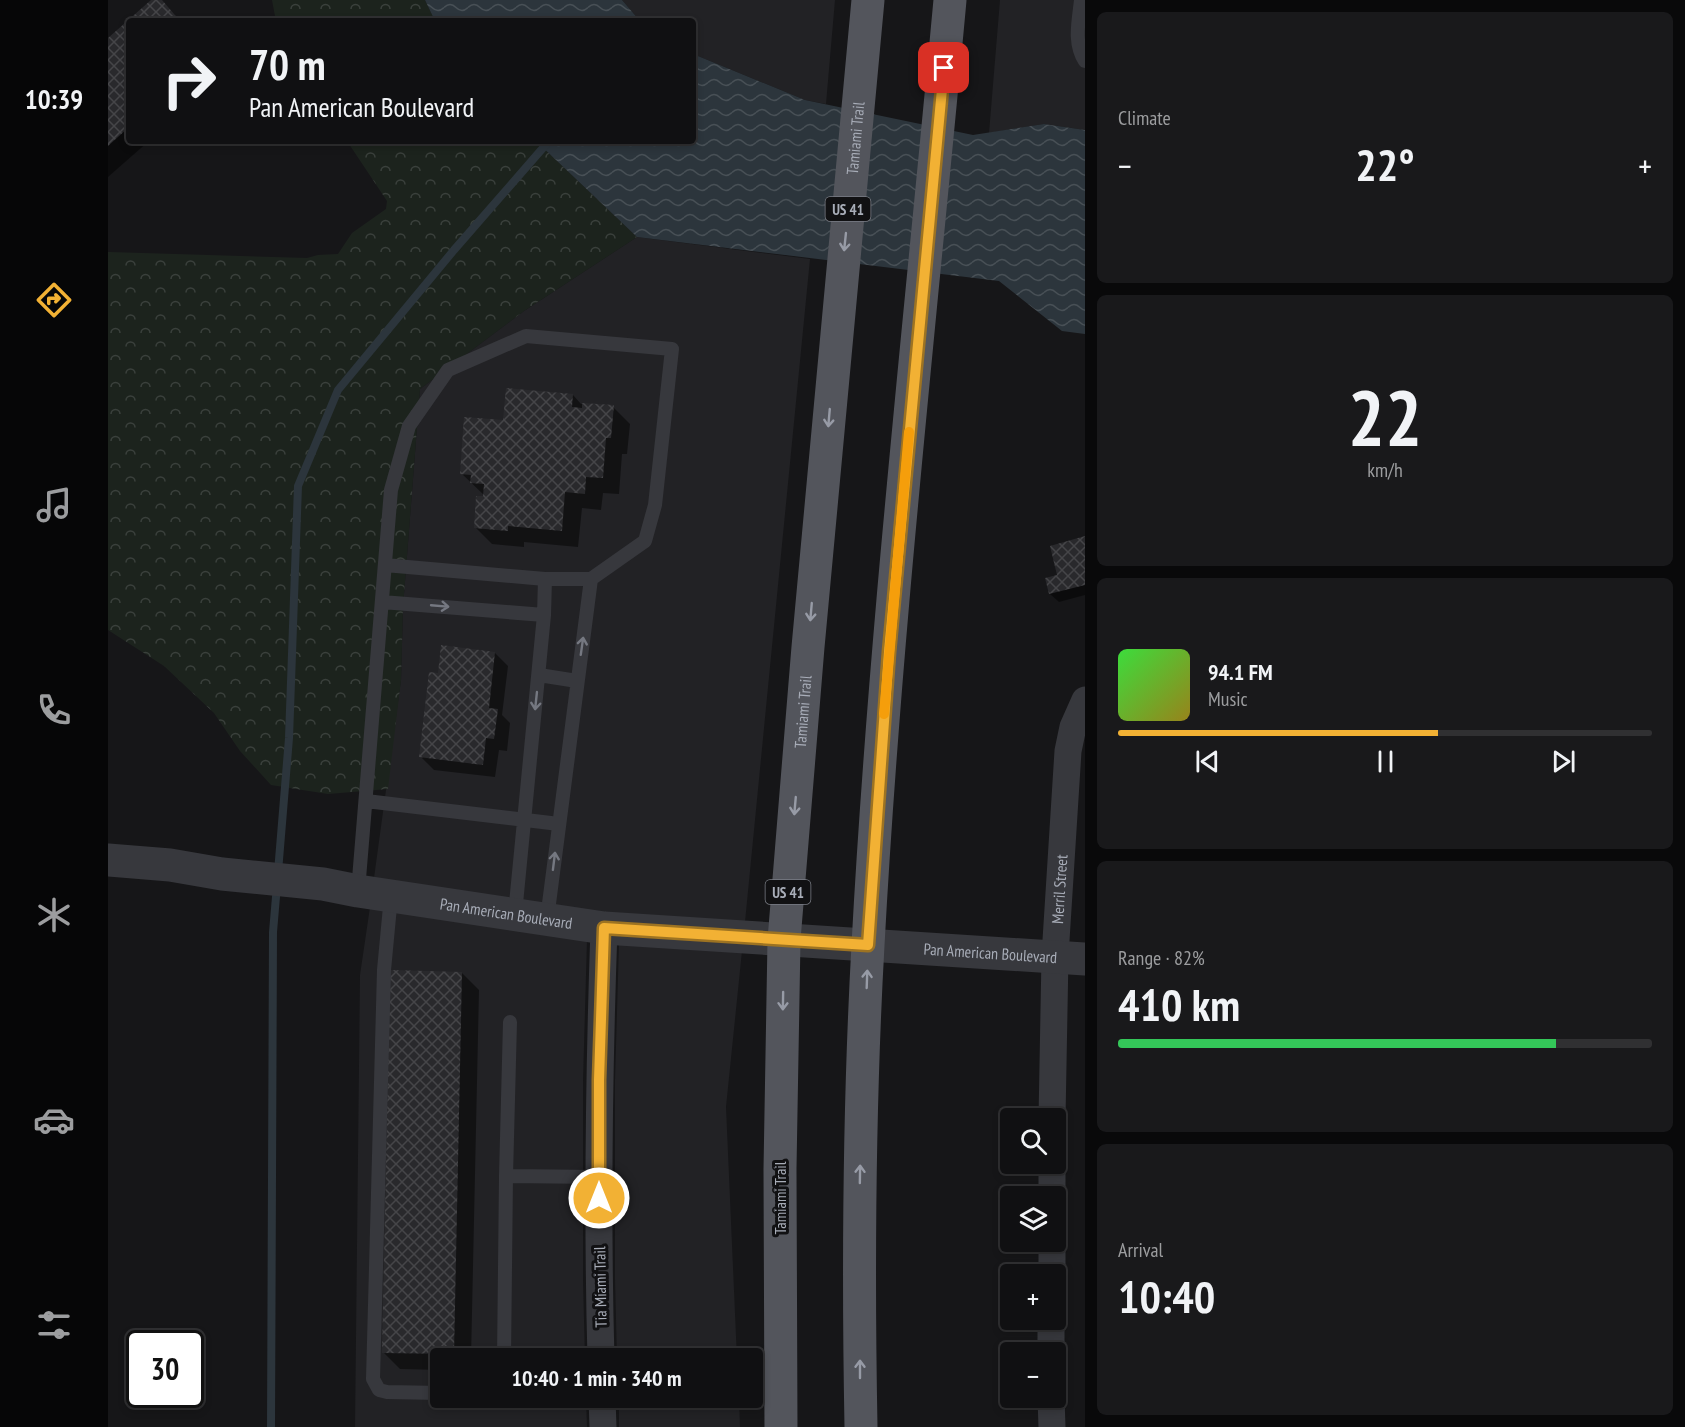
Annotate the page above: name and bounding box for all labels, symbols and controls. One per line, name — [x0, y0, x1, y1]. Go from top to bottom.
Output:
text: 70 m — [249, 37, 326, 92]
icon: right — [150, 42, 228, 120]
pin — [918, 42, 969, 93]
icon: arrive — [927, 51, 960, 84]
text: 10:39 — [25, 82, 83, 116]
text: Pan American Boulevard — [249, 90, 474, 124]
street label: Tamiami Trail — [842, 101, 869, 176]
text: Climate — [1118, 105, 1171, 131]
text: 22° — [1355, 135, 1415, 193]
text: − — [1118, 144, 1132, 187]
text: + — [1638, 144, 1652, 187]
road number: US 41 — [826, 197, 870, 221]
one-way arrow — [839, 232, 850, 252]
icon: directions — [33, 279, 75, 321]
text: 22 — [1348, 367, 1422, 468]
one-way arrow — [823, 407, 834, 427]
text: km/h — [1367, 457, 1403, 483]
icon: music — [33, 484, 75, 526]
one-way arrow — [429, 601, 449, 612]
one-way arrow — [805, 602, 816, 621]
one-way arrow — [577, 637, 588, 657]
text: 94.1 FM — [1208, 658, 1273, 686]
street label: Tamiami Trail — [790, 674, 816, 749]
text: Music — [1208, 686, 1248, 712]
icon: phone — [33, 689, 75, 731]
one-way arrow — [530, 691, 541, 710]
icon: previous — [1191, 745, 1224, 778]
icon: pause — [1369, 745, 1402, 778]
icon: next — [1547, 745, 1580, 778]
one-way arrow — [789, 796, 800, 816]
one-way arrow — [549, 851, 560, 871]
street label: Merril Street — [1047, 853, 1071, 924]
road number: US 41 — [766, 880, 810, 904]
street label: Pan American Boulevard — [439, 893, 574, 933]
icon: climate — [33, 894, 75, 936]
street label: Pan American Boulevard — [923, 939, 1058, 967]
text: Range · 82% — [1118, 945, 1205, 971]
one-way arrow — [861, 969, 872, 989]
text: 410 km — [1118, 975, 1240, 1033]
one-way arrow — [777, 990, 789, 1010]
icon: car — [33, 1099, 75, 1141]
map controls — [1000, 1108, 1066, 1408]
button: search — [1000, 1108, 1066, 1174]
street label: Tamiami Trail — [770, 1161, 790, 1235]
one-way arrow — [854, 1164, 866, 1184]
position arrow — [567, 1166, 631, 1230]
button: layers — [1000, 1186, 1066, 1252]
text: Arrival — [1118, 1237, 1163, 1263]
street label: Tia Miami Trail — [589, 1246, 611, 1328]
button: + — [1000, 1264, 1066, 1330]
text: 10:40 — [1118, 1267, 1215, 1325]
icon: filters — [33, 1304, 75, 1346]
speed limit sign: 30 — [126, 1330, 204, 1408]
button: − — [1000, 1342, 1066, 1408]
one-way arrow — [855, 1359, 866, 1379]
text: 10:40 · 1 min · 340 m — [511, 1364, 682, 1392]

